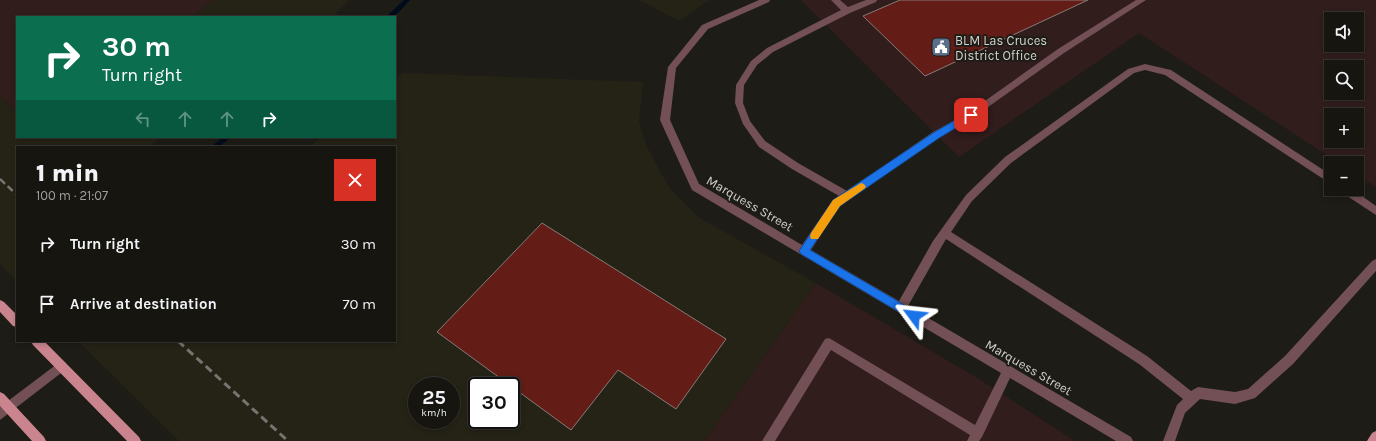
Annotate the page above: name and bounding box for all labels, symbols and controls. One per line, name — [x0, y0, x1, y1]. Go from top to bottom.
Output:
map controls — [1324, 12, 1364, 196]
button: sound — [1324, 12, 1364, 52]
text: 30 m — [102, 30, 171, 63]
icon: right — [36, 32, 88, 84]
place label: BLM Las Cruces District Office — [955, 33, 1047, 63]
public building icon: BLM Las Cruces District Office — [930, 36, 952, 58]
button: search — [1324, 60, 1364, 100]
text: Turn right — [102, 64, 182, 86]
pin — [954, 98, 988, 132]
icon: arrive — [960, 104, 982, 126]
icon: left — [132, 108, 154, 130]
icon: ahead — [174, 108, 196, 130]
icon: ahead — [216, 108, 238, 130]
icon: right — [258, 108, 280, 130]
button: + — [1324, 108, 1364, 148]
button: − — [1324, 156, 1364, 196]
text: 1 min — [36, 159, 99, 187]
button: close — [334, 159, 376, 201]
street label: Marquess Street — [703, 173, 796, 235]
text: 100 m · 21:07 — [36, 188, 108, 203]
icon: right — [36, 233, 58, 255]
text: Turn right — [70, 235, 140, 253]
text: 30 m — [341, 235, 376, 253]
icon: arrive — [36, 293, 58, 315]
text: Arrive at destination — [70, 295, 217, 313]
text: 70 m — [342, 295, 376, 313]
position arrow — [893, 295, 935, 337]
street label: Marquess Street — [982, 337, 1075, 399]
speed limit sign: 30 — [468, 377, 520, 429]
text: 25 — [422, 386, 446, 409]
text: km/h — [421, 407, 447, 419]

